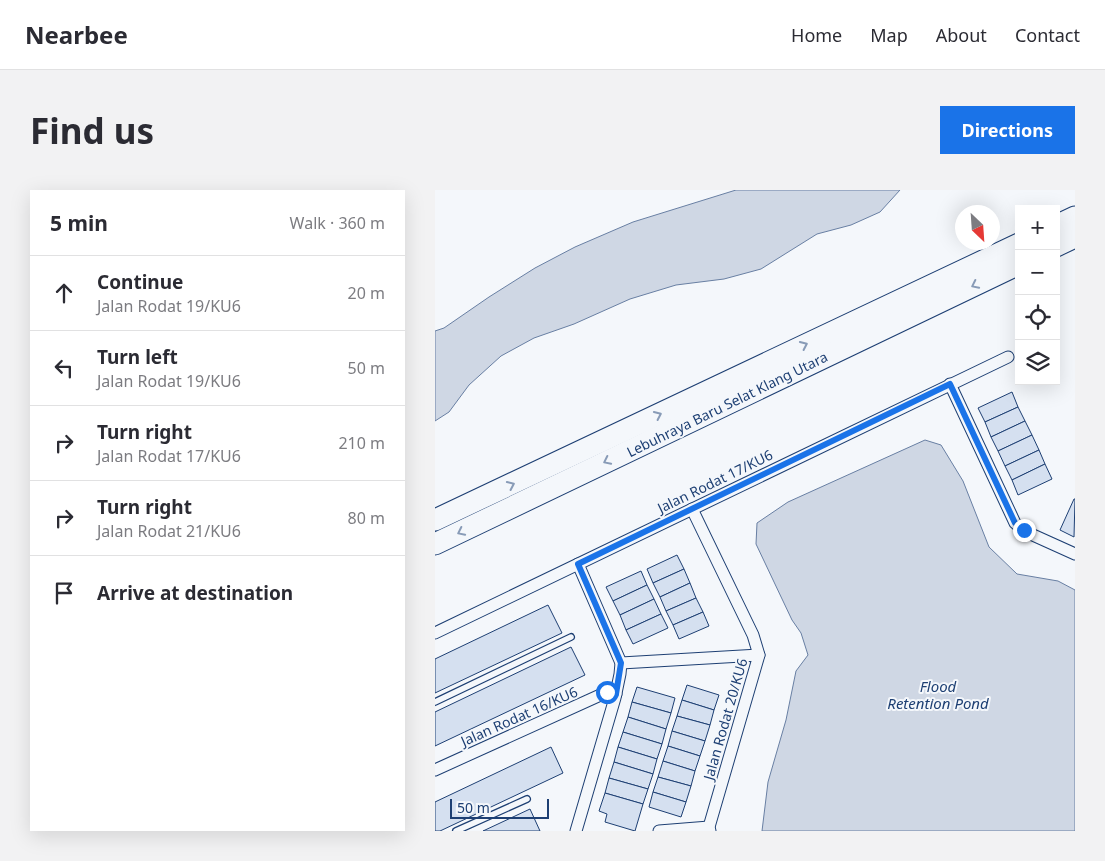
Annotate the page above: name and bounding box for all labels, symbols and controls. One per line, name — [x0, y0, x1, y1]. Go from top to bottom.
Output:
text: Nearbee — [25, 18, 128, 51]
text: Home — [791, 23, 842, 47]
text: Map — [870, 23, 908, 47]
text: About — [936, 23, 987, 47]
text: Contact — [1015, 23, 1080, 47]
button: Directions — [940, 106, 1075, 154]
text: Find us — [30, 107, 154, 154]
north arrow — [955, 205, 1000, 250]
map controls — [1015, 205, 1060, 385]
button: + — [1015, 205, 1060, 250]
text: 5 min — [50, 209, 108, 237]
text: Walk · 360 m — [290, 212, 385, 234]
button: − — [1015, 250, 1060, 295]
text: Continue — [97, 269, 183, 295]
icon: ahead — [50, 279, 78, 307]
one-way arrow — [971, 279, 980, 289]
text: 20 m — [348, 282, 385, 304]
text: Jalan Rodat 19/KU6 — [97, 295, 241, 317]
button: locate — [1015, 295, 1060, 340]
button: layers — [1015, 340, 1060, 385]
one-way arrow — [799, 341, 808, 352]
text: Turn left — [97, 344, 178, 370]
street label: Lebuhraya Baru Selat Klang Utara — [623, 347, 831, 461]
icon: left — [50, 354, 78, 382]
text: 50 m — [348, 357, 385, 379]
text: Jalan Rodat 19/KU6 — [97, 370, 241, 392]
one-way arrow — [652, 411, 661, 421]
text: Turn right — [97, 419, 192, 445]
icon: right — [50, 429, 78, 457]
text: 210 m — [338, 432, 385, 454]
text: Jalan Rodat 17/KU6 — [97, 445, 241, 467]
street label: Jalan Rodat 17/KU6 — [652, 445, 776, 518]
one-way arrow — [604, 455, 613, 465]
one-way arrow — [506, 480, 515, 491]
text: Turn right — [97, 494, 192, 520]
icon: right — [50, 504, 78, 532]
text: 80 m — [348, 507, 385, 529]
route end — [1013, 519, 1036, 542]
text: Jalan Rodat 21/KU6 — [97, 520, 241, 542]
one-way arrow — [457, 525, 466, 536]
icon: arrive — [50, 579, 78, 607]
text: Arrive at destination — [97, 580, 293, 606]
street label: Jalan Rodat 20/KU6 — [698, 656, 751, 784]
water label: Flood Retention Pond — [887, 676, 989, 713]
route start — [596, 681, 619, 704]
street label: Jalan Rodat 16/KU6 — [456, 682, 580, 751]
scale bar — [450, 796, 549, 819]
text: 50 m — [457, 798, 490, 817]

